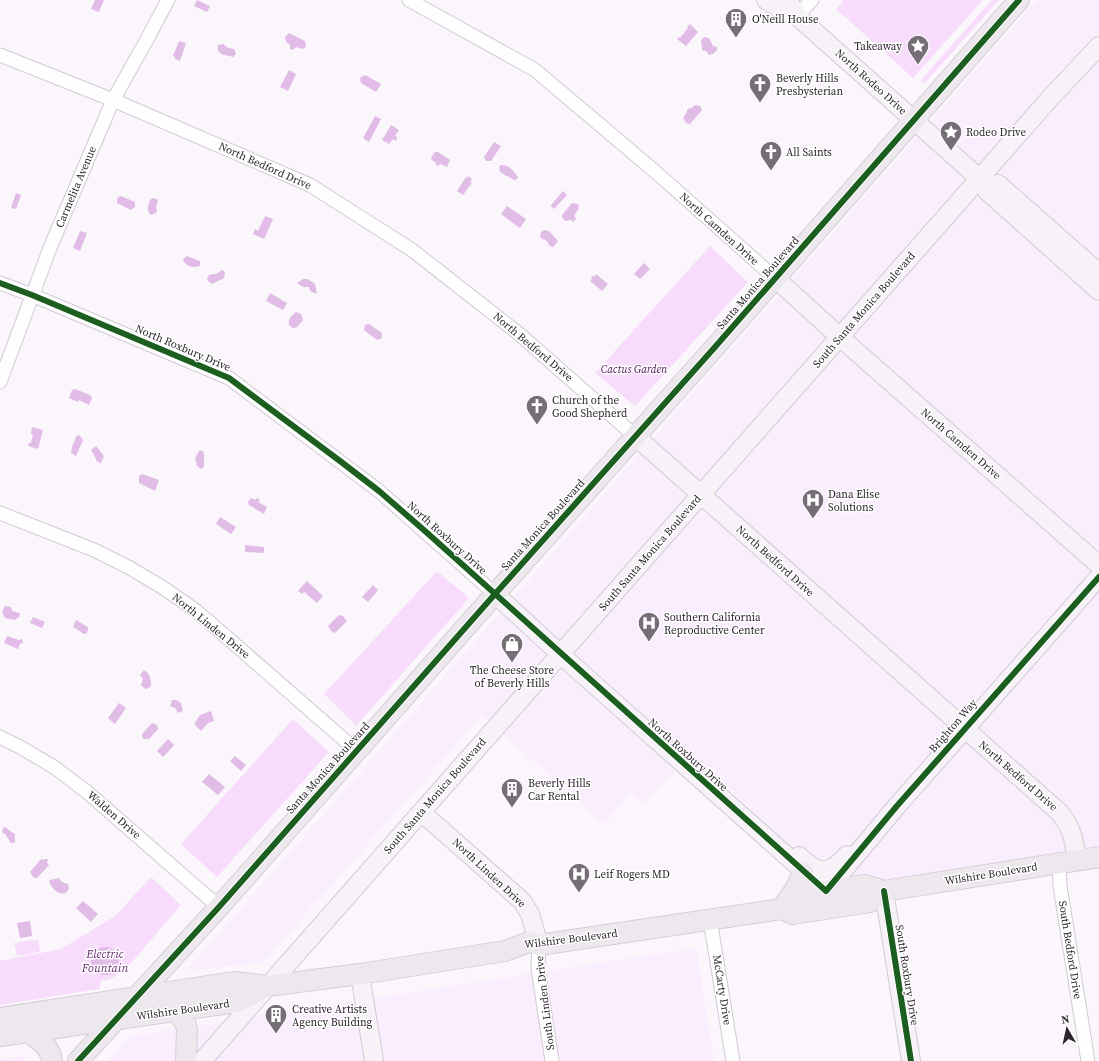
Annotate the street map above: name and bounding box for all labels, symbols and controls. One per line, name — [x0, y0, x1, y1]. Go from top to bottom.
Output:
building icon: O'Neill House — [723, 6, 749, 39]
place label: O'Neill House — [752, 12, 819, 27]
place icon: Takeaway — [905, 33, 931, 66]
place label: Takeaway — [854, 39, 902, 54]
street label: North Rodeo Drive — [832, 46, 910, 118]
church icon: Beverly Hills Presbysterian — [747, 71, 773, 104]
place label: Beverly Hills Presbysterian — [776, 71, 843, 99]
place icon: Rodeo Drive — [938, 119, 964, 152]
place label: Rodeo Drive — [966, 125, 1026, 140]
street label: North Bedford Drive — [216, 139, 314, 193]
church icon: All Saints — [758, 139, 784, 172]
street label: Carmelita Avenue — [52, 144, 100, 230]
place label: All Saints — [786, 145, 832, 160]
street label: North Camden Drive — [676, 189, 762, 269]
street label: Santa Monica Boulevard — [713, 233, 803, 333]
street label: South Santa Monica Boulevard — [809, 248, 919, 371]
street label: North Bedford Drive — [490, 309, 576, 385]
street label: North Roxbury Drive — [133, 321, 233, 375]
park label: Cactus Garden — [601, 362, 668, 377]
church icon: Church of the Good Shepherd — [524, 393, 550, 426]
place label: Church of the Good Shepherd — [552, 393, 628, 421]
street label: North Camden Drive — [918, 405, 1005, 483]
street label: Santa Monica Boulevard — [498, 475, 589, 574]
hospital icon: Dana Elise Solutions — [800, 487, 826, 520]
place label: Dana Elise Solutions — [828, 487, 880, 515]
street label: South Santa Monica Boulevard — [595, 491, 705, 614]
street label: North Roxbury Drive — [404, 498, 490, 578]
street label: North Bedford Drive — [733, 522, 817, 600]
street label: North Linden Drive — [169, 590, 253, 662]
hospital icon: Southern California Reproductive Center — [636, 610, 662, 643]
place label: Southern California Reproductive Center — [664, 610, 765, 638]
shop icon: The Cheese Store of Beverly Hills — [499, 631, 525, 664]
place label: The Cheese Store of Beverly Hills — [470, 663, 555, 691]
street label: Brighton Way — [926, 696, 981, 756]
street label: North Roxbury Drive — [645, 715, 731, 795]
street label: Santa Monica Boulevard — [283, 718, 374, 817]
street label: South Santa Monica Boulevard — [380, 734, 490, 857]
street label: North Bedford Drive — [975, 738, 1061, 815]
building icon: Beverly Hills Car Rental — [499, 776, 525, 809]
place label: Beverly Hills Car Rental — [528, 776, 591, 804]
street label: Walden Drive — [84, 788, 144, 843]
street label: North Linden Drive — [449, 835, 529, 911]
street label: Wilshire Boulevard — [943, 859, 1039, 889]
hospital icon: Leif Rogers MD — [566, 861, 592, 894]
place label: Leif Rogers MD — [594, 867, 670, 882]
street label: South Bedford Drive — [1055, 900, 1085, 1001]
street label: South Roxbury Drive — [892, 924, 922, 1027]
street label: Wilshire Boulevard — [523, 926, 619, 952]
water label: Electric Fountain — [81, 946, 128, 976]
street label: McCarty Drive — [709, 954, 735, 1026]
street label: South Linden Drive — [532, 955, 558, 1051]
street label: Wilshire Boulevard — [135, 996, 231, 1024]
building icon: Creative Artists Agency Building — [263, 1002, 289, 1035]
place label: Creative Artists Agency Building — [292, 1002, 373, 1030]
north arrow — [1047, 1009, 1087, 1049]
text: N — [1060, 1012, 1071, 1028]

